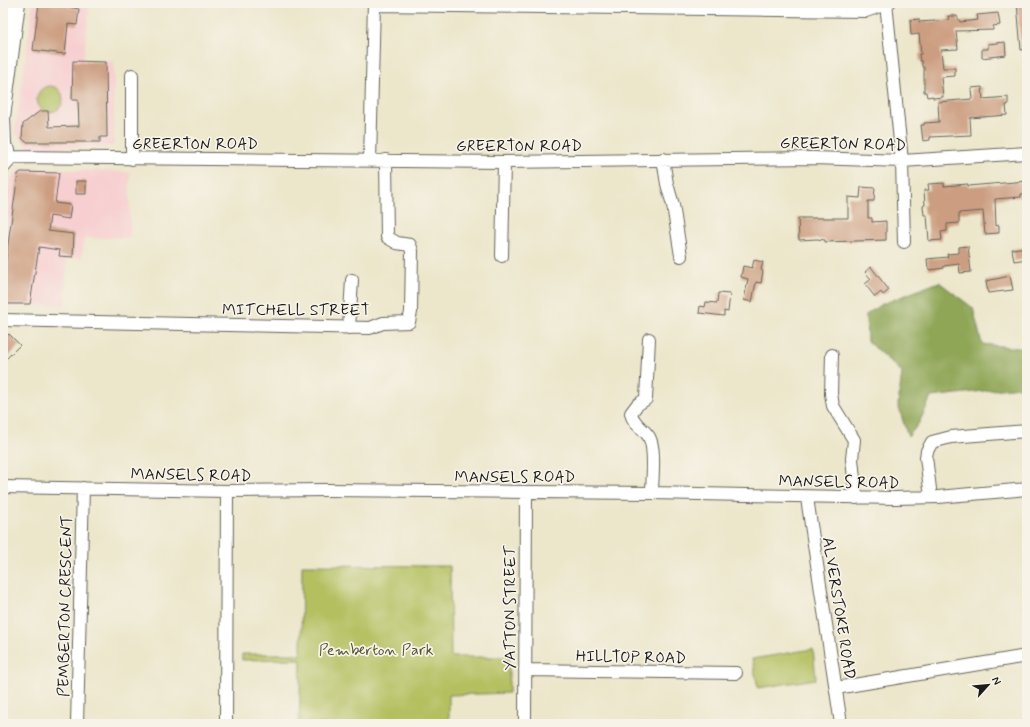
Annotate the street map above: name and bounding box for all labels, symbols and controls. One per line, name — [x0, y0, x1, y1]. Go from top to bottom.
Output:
street label: GREERTON ROAD — [780, 133, 906, 156]
street label: GREERTON ROAD — [132, 134, 258, 155]
street label: GREERTON ROAD — [456, 136, 582, 157]
street label: MITCHELL STREET — [222, 300, 370, 321]
street label: MANSELS ROAD — [130, 464, 252, 487]
street label: MANSELS ROAD — [455, 467, 575, 488]
street label: MANSELS ROAD — [778, 471, 900, 494]
street label: PEMBERTON CRESCENT — [53, 515, 78, 697]
street label: ALVERSTOKE ROAD — [817, 535, 860, 681]
street label: YATTON STREET — [500, 544, 521, 670]
park label: Pemberton Park — [319, 640, 433, 661]
street label: HILLTOP ROAD — [576, 646, 686, 669]
north arrow — [968, 665, 1008, 705]
text: N — [988, 674, 1004, 687]

